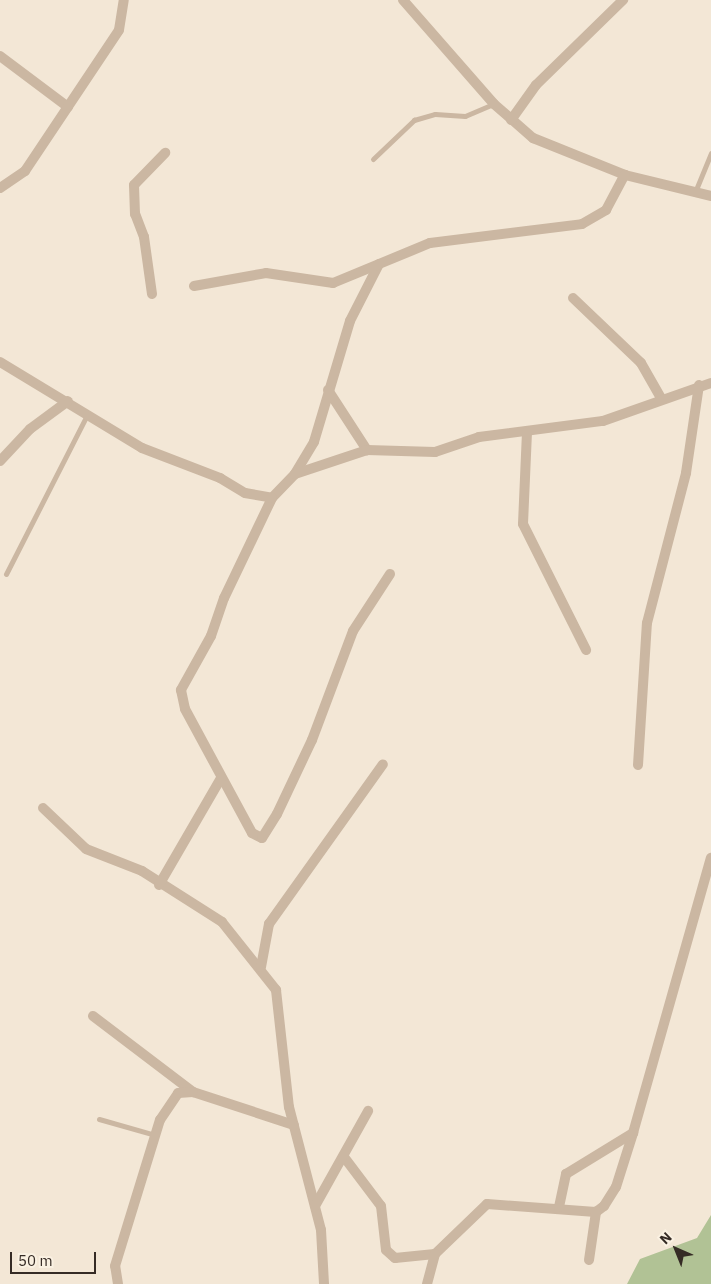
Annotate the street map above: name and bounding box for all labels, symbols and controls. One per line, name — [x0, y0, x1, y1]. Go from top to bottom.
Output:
north arrow — [651, 1224, 701, 1274]
text: N — [656, 1228, 675, 1248]
scale bar — [12, 1242, 99, 1274]
text: 50 m — [18, 1251, 53, 1270]

